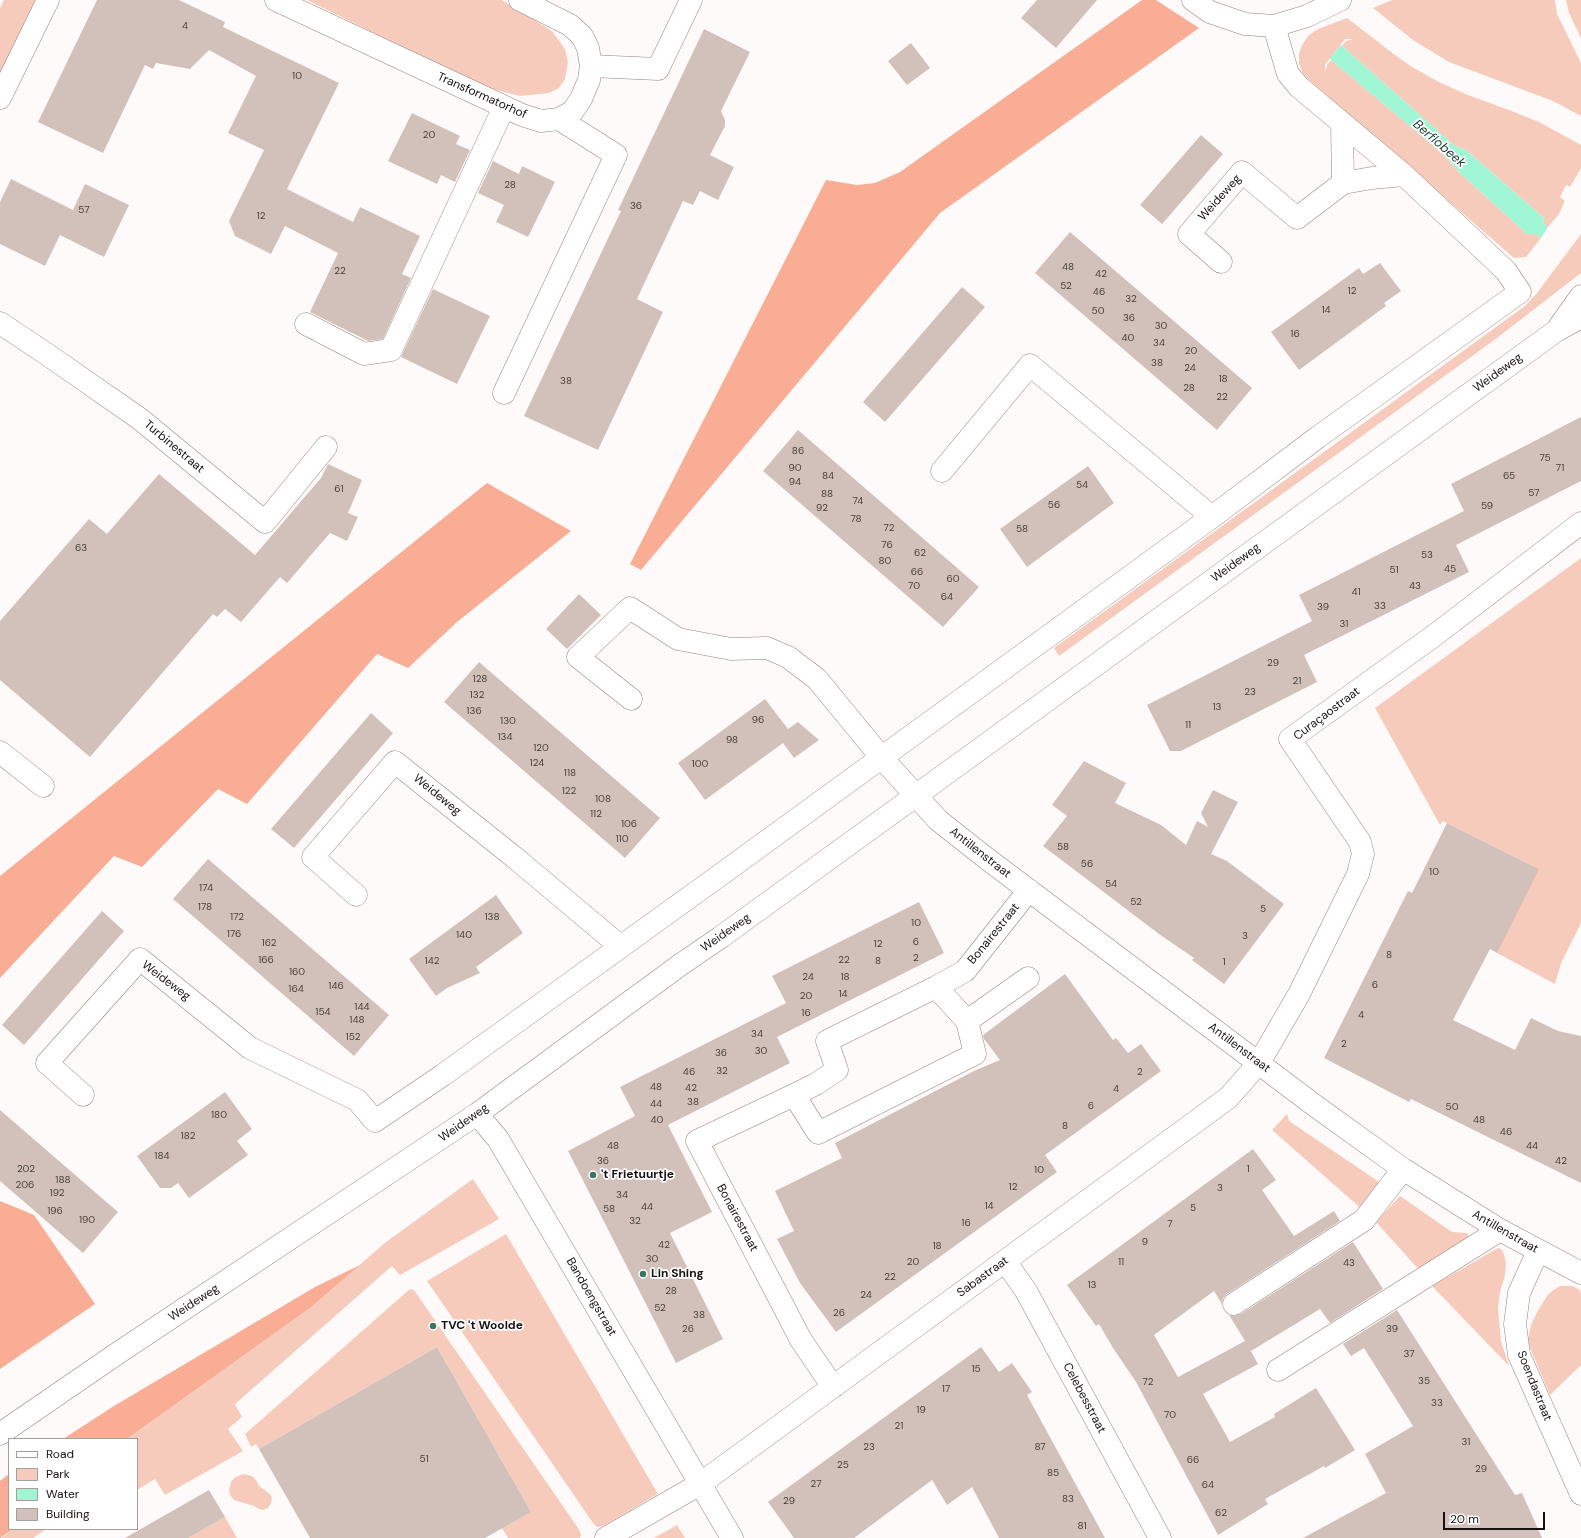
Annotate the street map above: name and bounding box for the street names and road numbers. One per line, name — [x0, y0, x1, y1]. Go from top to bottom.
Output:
street label: Transformatorhof — [435, 70, 529, 122]
street label: Weideweg — [1196, 172, 1244, 224]
street label: Weideweg — [1471, 350, 1525, 396]
street label: Turbinestraat — [141, 418, 207, 476]
street label: Weideweg — [1209, 540, 1263, 586]
street label: Curaçaostraat — [1291, 684, 1363, 744]
street label: Weideweg — [410, 771, 464, 819]
street label: Antillenstraat — [946, 825, 1014, 881]
street label: Bonairestraat — [965, 901, 1023, 967]
street label: Weideweg — [698, 911, 754, 955]
street label: Weideweg — [139, 958, 193, 1004]
street label: Antillenstraat — [1205, 1020, 1273, 1076]
street label: Weideweg — [436, 1101, 492, 1145]
street label: Bonairestraat — [713, 1182, 761, 1254]
street label: Antillenstraat — [1469, 1207, 1541, 1257]
street label: Sabastraat — [954, 1254, 1012, 1300]
street label: Bandoengstraat — [563, 1255, 619, 1339]
street label: Weideweg — [166, 1281, 222, 1325]
street label: Soendastraat — [1513, 1349, 1555, 1423]
street label: Celebesstraat — [1059, 1360, 1109, 1436]

